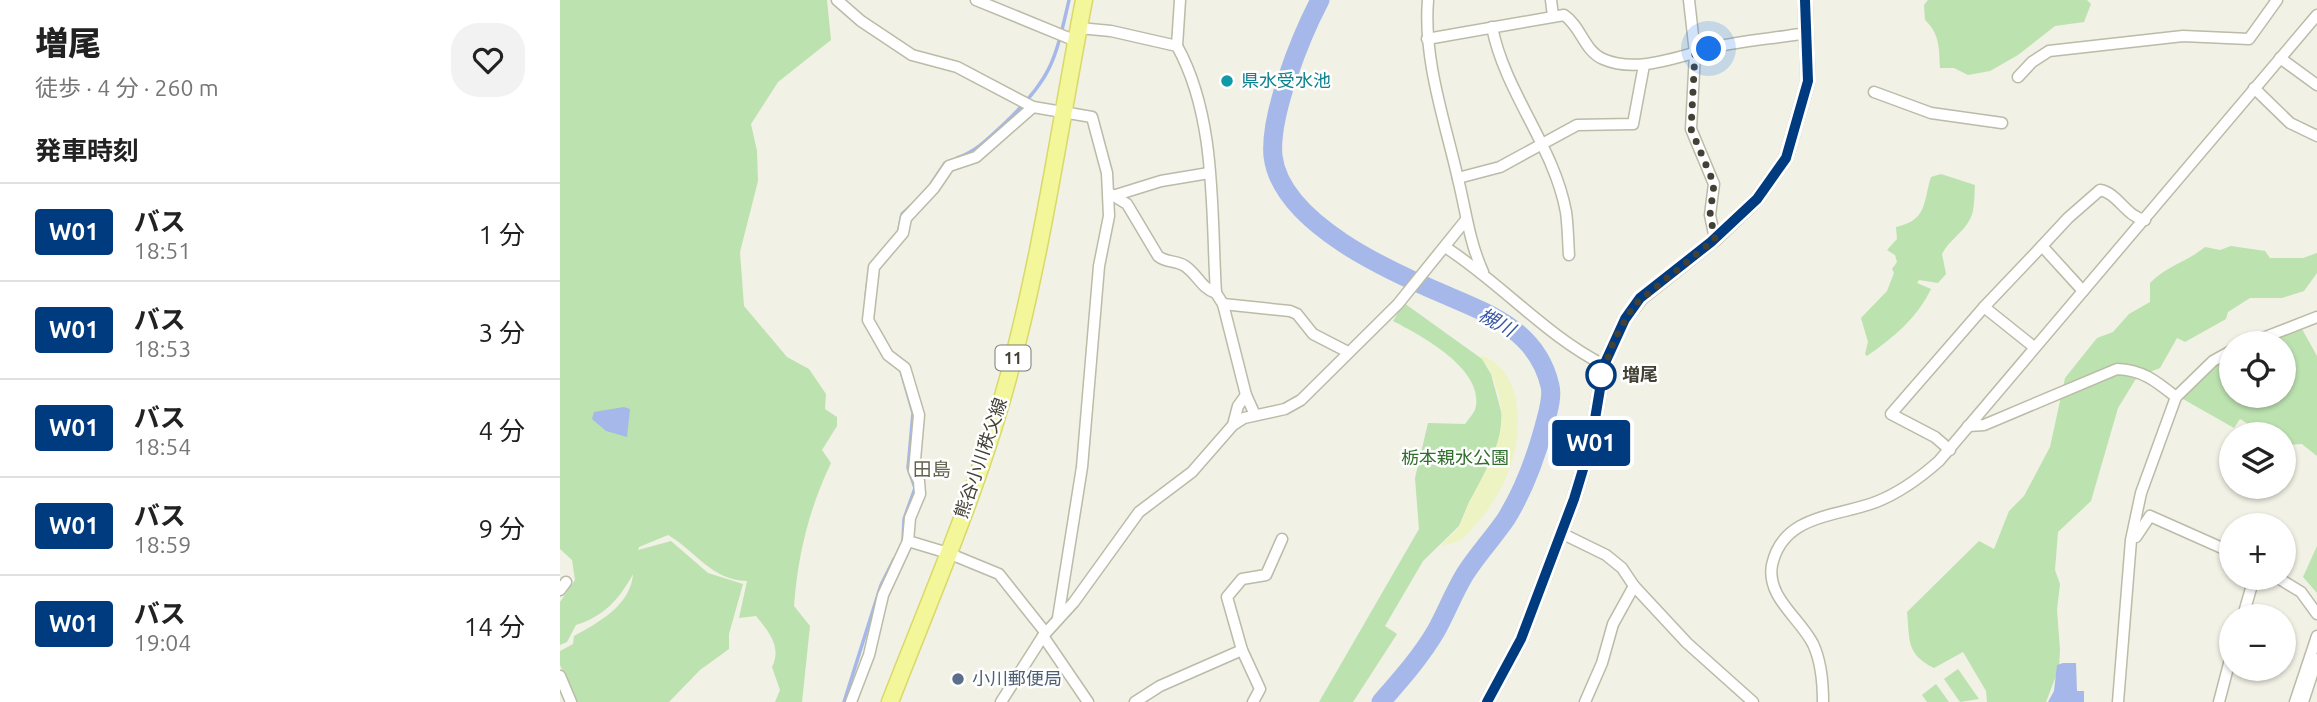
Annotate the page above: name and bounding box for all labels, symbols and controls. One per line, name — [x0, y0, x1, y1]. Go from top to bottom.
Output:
button: heart — [451, 23, 525, 97]
text: 増尾 — [35, 24, 101, 61]
your location — [1691, 31, 1726, 66]
place label: 県水受水池 — [1241, 70, 1331, 90]
marker: 県水受水池 — [1219, 73, 1235, 89]
text: 徒歩 · 4 分 · 260 m — [35, 75, 219, 100]
text: 発車時刻 — [35, 136, 139, 165]
text: バス — [134, 207, 186, 236]
text: W01 — [49, 218, 99, 245]
text: 1 分 — [478, 220, 525, 249]
text: 18:51 — [134, 238, 191, 263]
water label: 槻川 — [1475, 303, 1521, 342]
text: バス — [134, 305, 186, 334]
text: W01 — [49, 316, 99, 343]
text: 3 分 — [478, 318, 525, 347]
map controls — [2219, 331, 2296, 681]
button: locate — [2219, 331, 2296, 408]
text: 18:53 — [134, 336, 191, 361]
road number: 11 — [995, 346, 1030, 370]
marker: 増尾 — [1586, 360, 1616, 390]
place label: 増尾 — [1622, 364, 1658, 384]
street label: 熊谷小川秩父線 — [950, 395, 1010, 520]
text: バス — [134, 403, 186, 432]
text: W01 — [49, 414, 99, 441]
text: 4 分 — [478, 416, 525, 445]
line badge: W01 — [1551, 420, 1631, 466]
button: layers — [2219, 422, 2296, 499]
text: W01 — [1566, 429, 1616, 456]
text: 18:54 — [134, 434, 191, 459]
park label: 栃本親水公園 — [1401, 447, 1509, 467]
district label: 田島 — [913, 458, 951, 480]
text: バス — [134, 501, 186, 530]
text: W01 — [49, 512, 99, 539]
button: + — [2219, 513, 2296, 590]
text: 9 分 — [478, 514, 525, 543]
text: 18:59 — [134, 532, 191, 557]
text: バス — [134, 599, 186, 628]
button: − — [2219, 604, 2296, 681]
text: W01 — [49, 610, 99, 637]
text: 14 分 — [464, 612, 525, 641]
text: 19:04 — [134, 630, 191, 655]
place label: 小川郵便局 — [972, 668, 1062, 688]
marker: 小川郵便局 — [950, 671, 966, 687]

